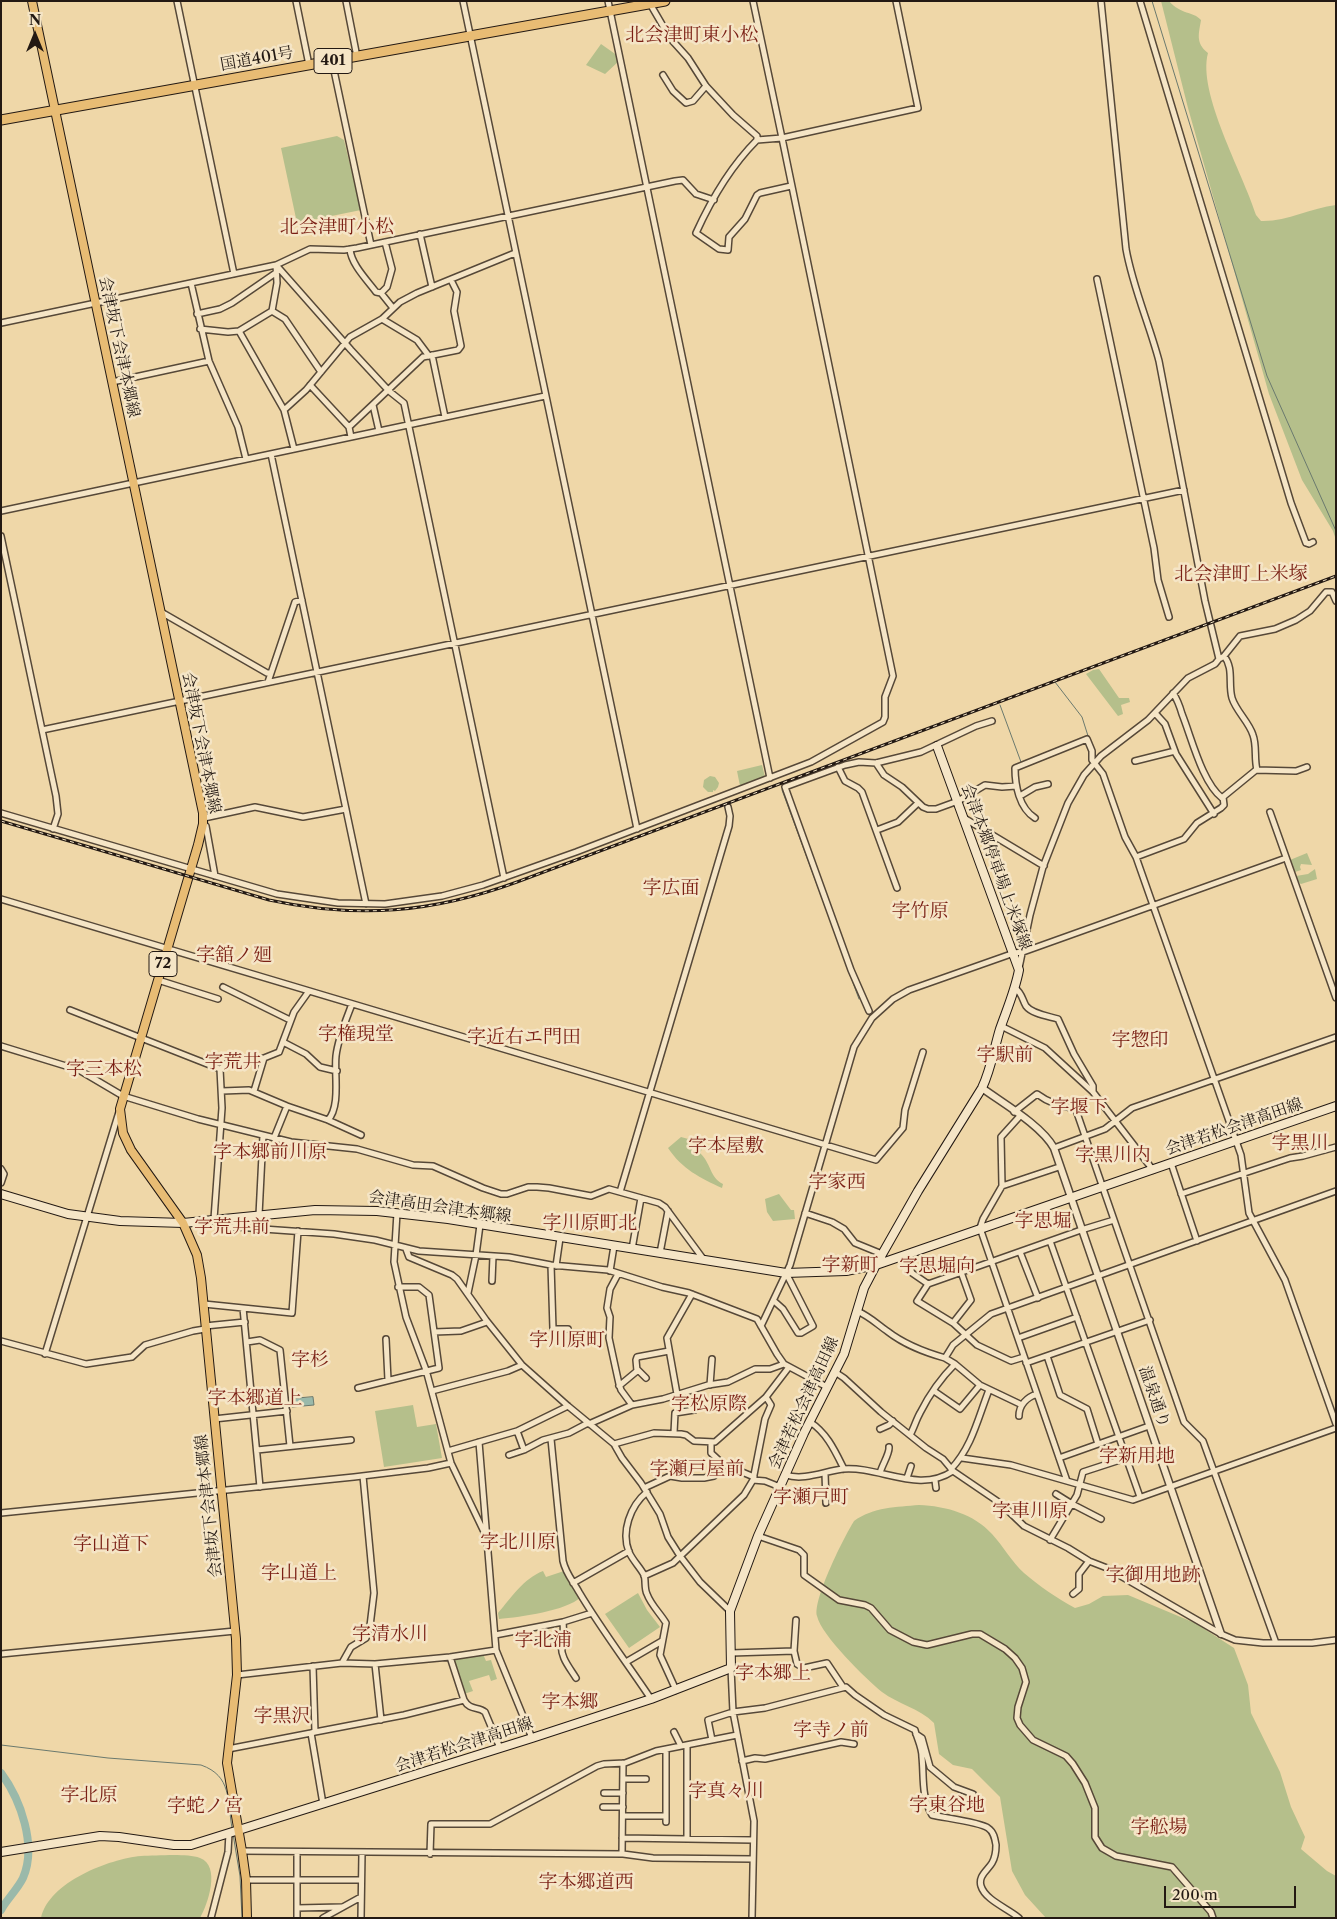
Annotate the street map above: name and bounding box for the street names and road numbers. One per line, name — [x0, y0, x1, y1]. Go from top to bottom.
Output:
street label: 国道401号 — [219, 43, 295, 75]
road number: 401 — [314, 48, 352, 74]
street label: 会津坂下会津本郷線 — [95, 275, 143, 419]
street label: 会津坂下会津本郷線 — [178, 670, 224, 816]
street label: 会津本郷停車場上米塚線 — [957, 781, 1035, 953]
road number: 72 — [149, 952, 177, 976]
street label: 会津若松会津高田線 — [1163, 1094, 1305, 1160]
street label: 会津高田会津本郷線 — [367, 1187, 513, 1227]
street label: 会津若松会津高田線 — [765, 1334, 843, 1472]
street label: 温泉通り — [1135, 1364, 1173, 1430]
street label: 会津坂下会津本郷線 — [192, 1433, 226, 1579]
street label: 会津若松会津高田線 — [393, 1714, 535, 1776]

